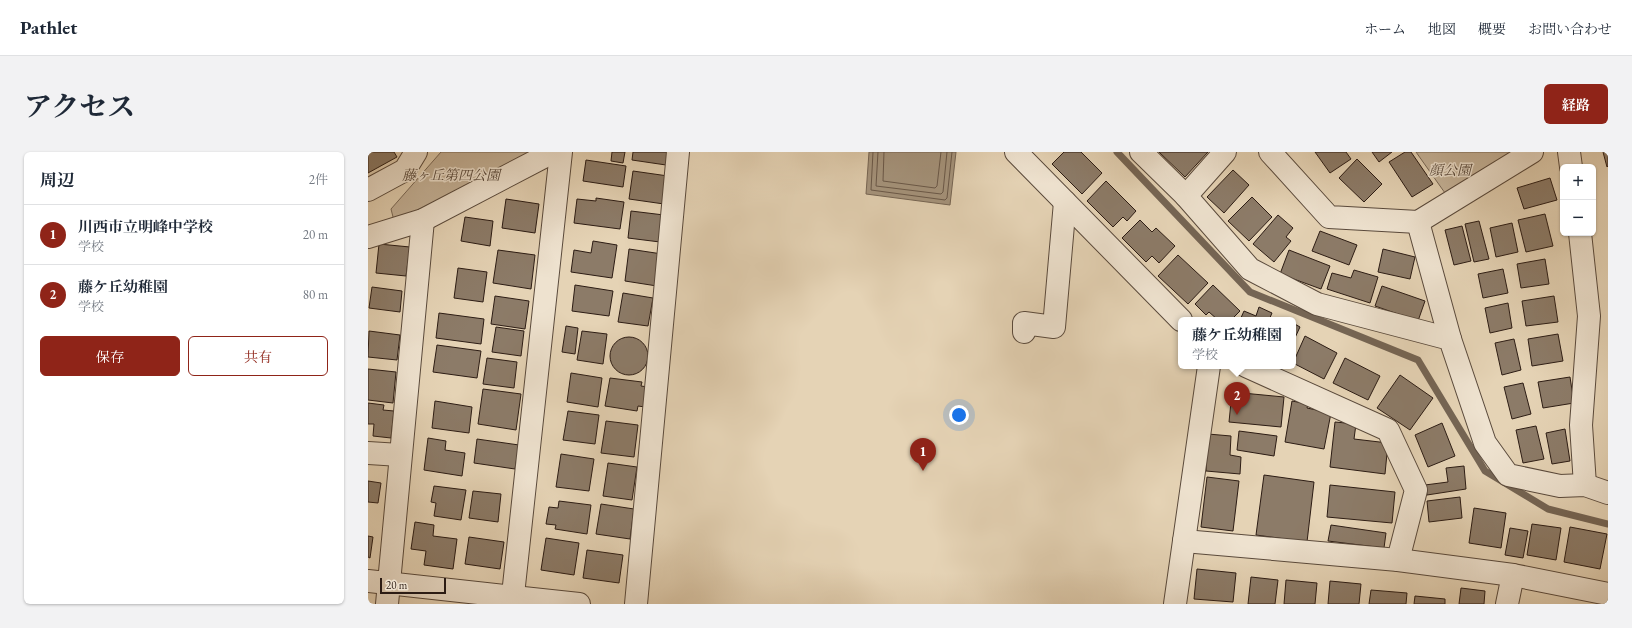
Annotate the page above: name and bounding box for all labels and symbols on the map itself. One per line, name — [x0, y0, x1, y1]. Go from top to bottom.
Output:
park label: 顔公園 — [1429, 161, 1473, 179]
park label: 藤ヶ丘第四公園 — [402, 166, 502, 184]
pin: 2 — [1224, 382, 1250, 415]
your location — [949, 405, 969, 425]
pin: 1 — [910, 438, 936, 471]
scale bar — [380, 576, 446, 595]

